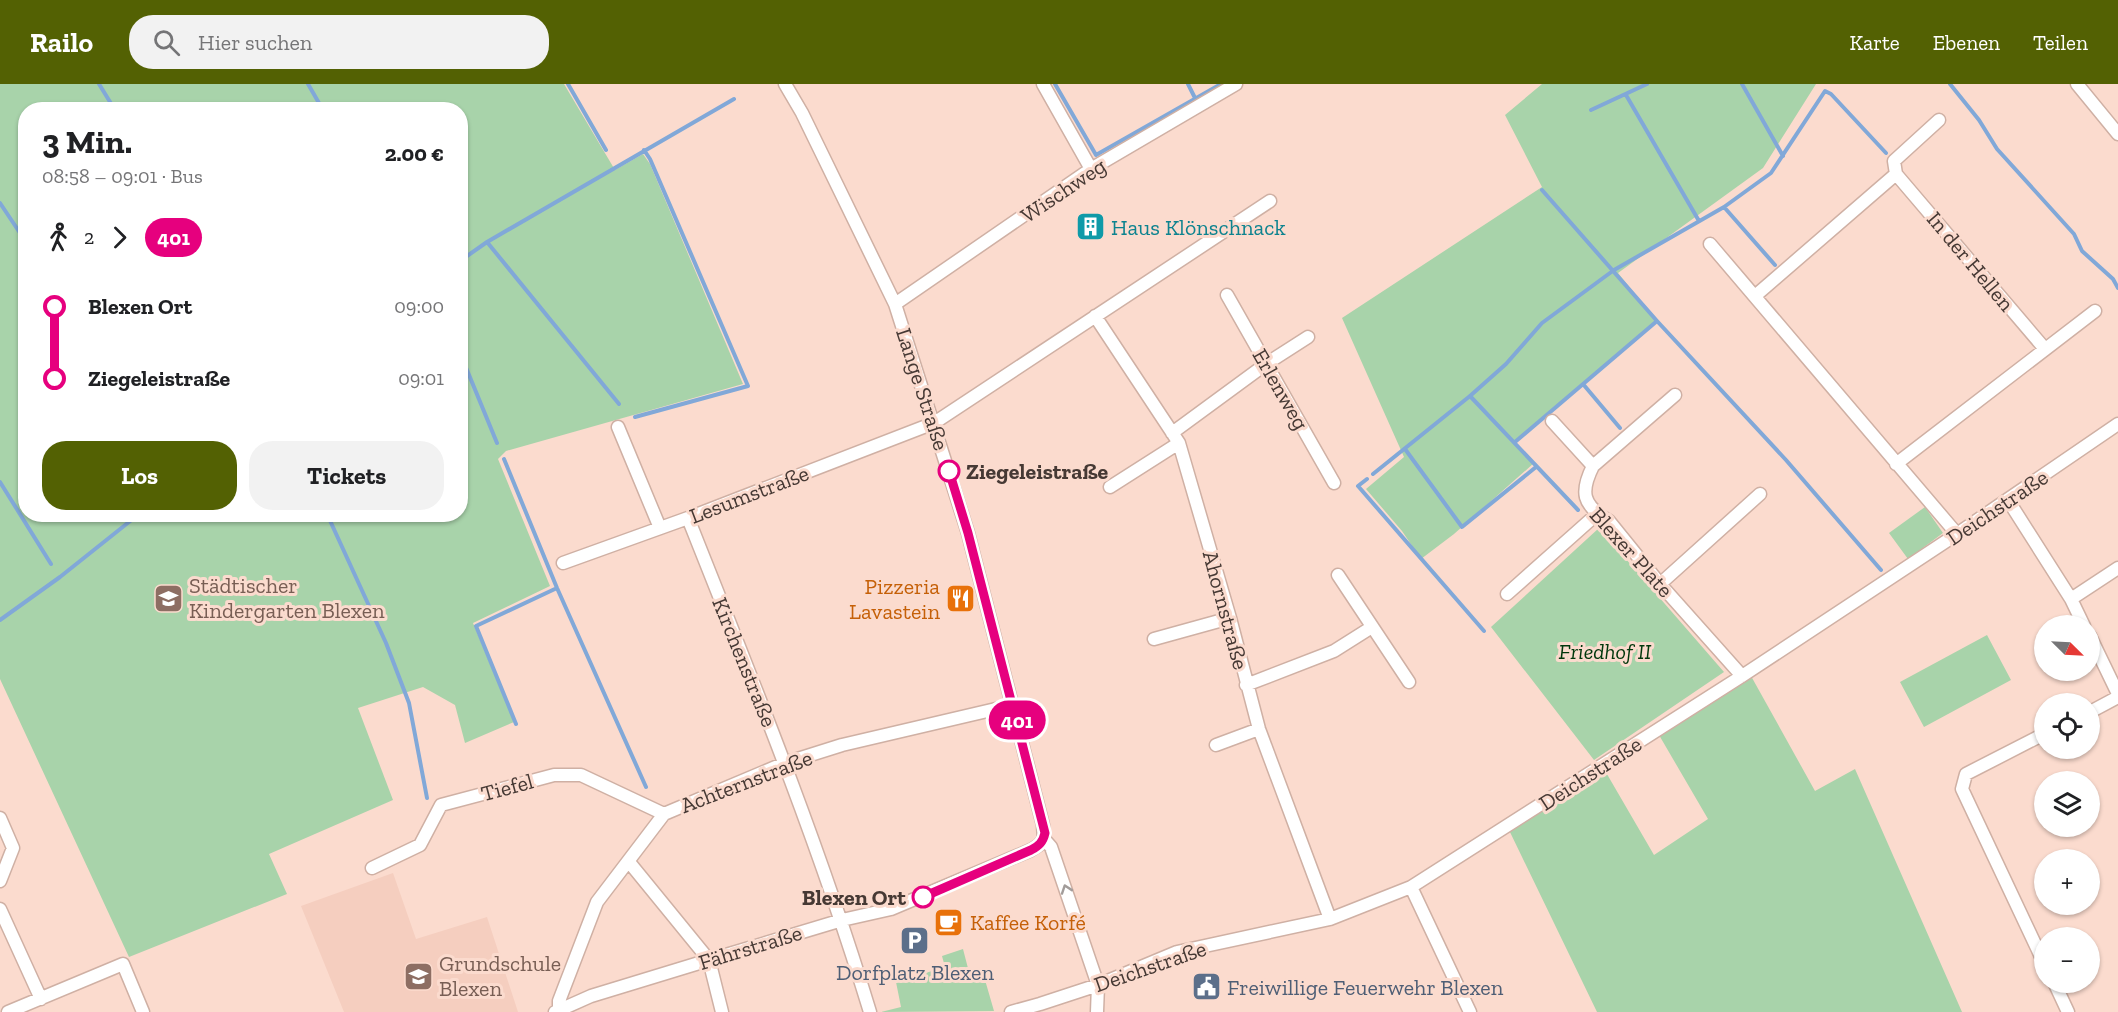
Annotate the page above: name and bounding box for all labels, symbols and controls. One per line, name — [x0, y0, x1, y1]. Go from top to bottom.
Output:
search box — [129, 15, 549, 69]
text: Railo — [30, 26, 93, 59]
icon: search — [150, 26, 183, 59]
text: Hier suchen — [198, 29, 312, 56]
text: Karte — [1850, 30, 1900, 55]
text: Ebenen — [1933, 30, 2000, 55]
text: Teilen — [2033, 30, 2088, 55]
text: 3 Min. — [42, 122, 132, 161]
text: 2.00 € — [385, 140, 444, 167]
street label: Wischweg — [1016, 152, 1111, 229]
text: 08:58 – 09:01 · Bus — [42, 164, 203, 188]
street label: In der Hellen — [1921, 206, 2020, 317]
building icon: Haus Klönschnack — [1074, 211, 1106, 243]
place label: Haus Klönschnack — [1111, 214, 1286, 241]
icon: walk — [42, 221, 75, 254]
icon: forward — [103, 221, 136, 254]
text: 2 — [84, 225, 94, 249]
text: 401 — [157, 225, 190, 250]
text: Blexen Ort — [88, 293, 192, 320]
text: 09:00 — [394, 294, 444, 318]
street label: Lange Straße — [890, 325, 955, 454]
street label: Erlenweg — [1247, 344, 1315, 435]
text: Ziegeleistraße — [88, 365, 230, 392]
text: 09:01 — [398, 366, 444, 390]
button: Los — [42, 441, 237, 510]
button: Tickets — [249, 441, 444, 510]
place label: Ziegeleistraße — [966, 458, 1109, 485]
street label: Lesumstraße — [686, 459, 813, 530]
marker: Ziegeleistraße — [938, 460, 960, 482]
street label: Deichstraße — [1941, 464, 2053, 551]
street label: Blexer Plate — [1584, 502, 1679, 603]
street label: Ahornstraße — [1197, 548, 1254, 673]
place label: Städtischer Kindergarten Blexen — [189, 572, 385, 624]
place label: Pizzeria Lavastein — [849, 573, 940, 625]
school or university icon: Städtischer Kindergarten Blexen — [152, 582, 184, 614]
restaurant icon: Pizzeria Lavastein — [945, 583, 977, 615]
street label: Kirchenstraße — [706, 593, 783, 731]
north arrow — [2034, 615, 2100, 681]
map controls — [2034, 615, 2100, 993]
park label: Friedhof II — [1559, 638, 1652, 665]
button: locate — [2034, 693, 2100, 759]
line badge: 401 — [982, 700, 1052, 740]
text: 401 — [1001, 708, 1033, 733]
street label: Deichstraße — [1534, 730, 1647, 817]
street label: Achternstraße — [676, 744, 816, 819]
street label: Tiefel — [478, 768, 536, 807]
button: layers — [2034, 771, 2100, 837]
button: + — [2034, 849, 2100, 915]
place label: Blexen Ort — [802, 884, 906, 911]
one-way arrow — [1060, 884, 1073, 895]
marker: Blexen Ort — [912, 886, 934, 908]
cafe icon: Kaffee Korfé — [933, 906, 965, 938]
place label: Kaffee Korfé — [970, 909, 1086, 936]
street label: Fährstraße — [695, 919, 805, 976]
parking icon: Dorfplatz Blexen — [899, 924, 931, 956]
button: − — [2034, 927, 2100, 993]
street label: Deichstraße — [1091, 935, 1210, 998]
place label: Grundschule Blexen — [439, 950, 561, 1002]
place label: Dorfplatz Blexen — [836, 959, 994, 986]
school or university icon: Grundschule Blexen — [402, 960, 434, 992]
public building icon: Freiwillige Feuerwehr Blexen — [1190, 971, 1222, 1003]
place label: Freiwillige Feuerwehr Blexen — [1227, 974, 1504, 1001]

